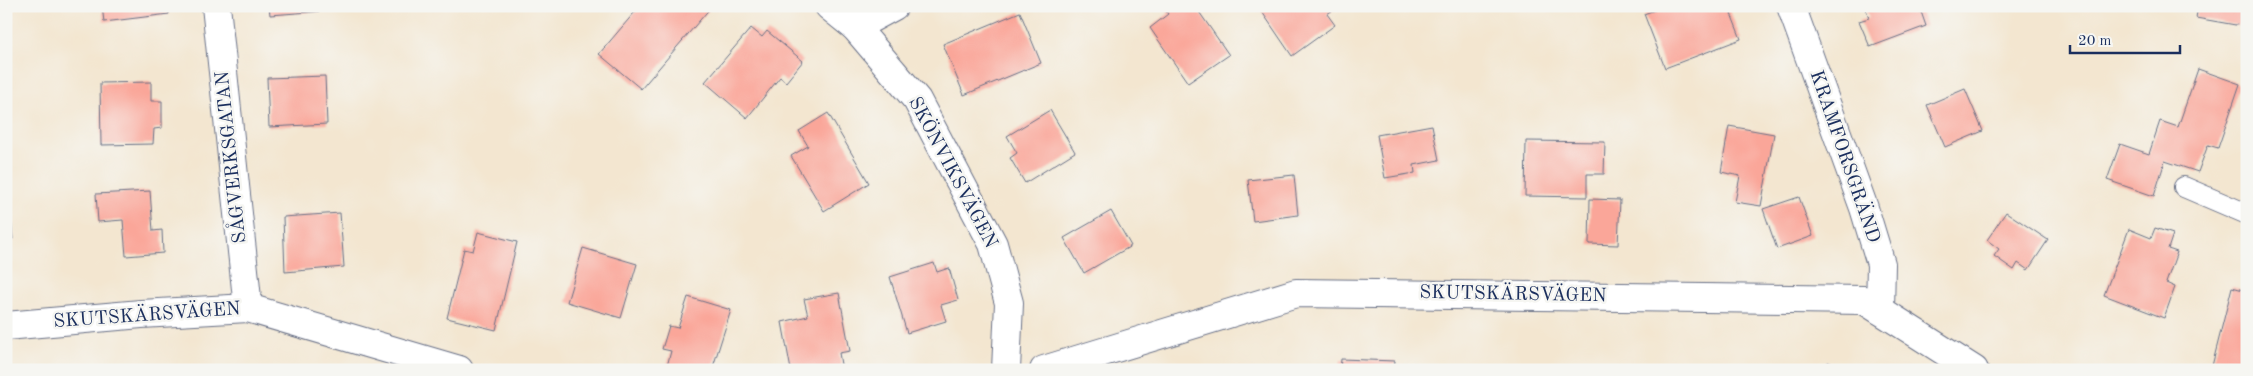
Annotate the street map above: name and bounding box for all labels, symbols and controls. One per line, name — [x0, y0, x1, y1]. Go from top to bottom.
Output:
scale bar — [2070, 22, 2180, 54]
text: 20 m — [2078, 34, 2112, 49]
street label: KRAMFORSGRÄND — [1806, 67, 1885, 246]
street label: SÅGVERKSGATAN — [208, 69, 251, 245]
street label: SKÖNVIKSVÄGEN — [904, 92, 1004, 252]
street label: SKUTSKÄRSVÄGEN — [1419, 281, 1607, 306]
street label: SKUTSKÄRSVÄGEN — [53, 297, 242, 332]

